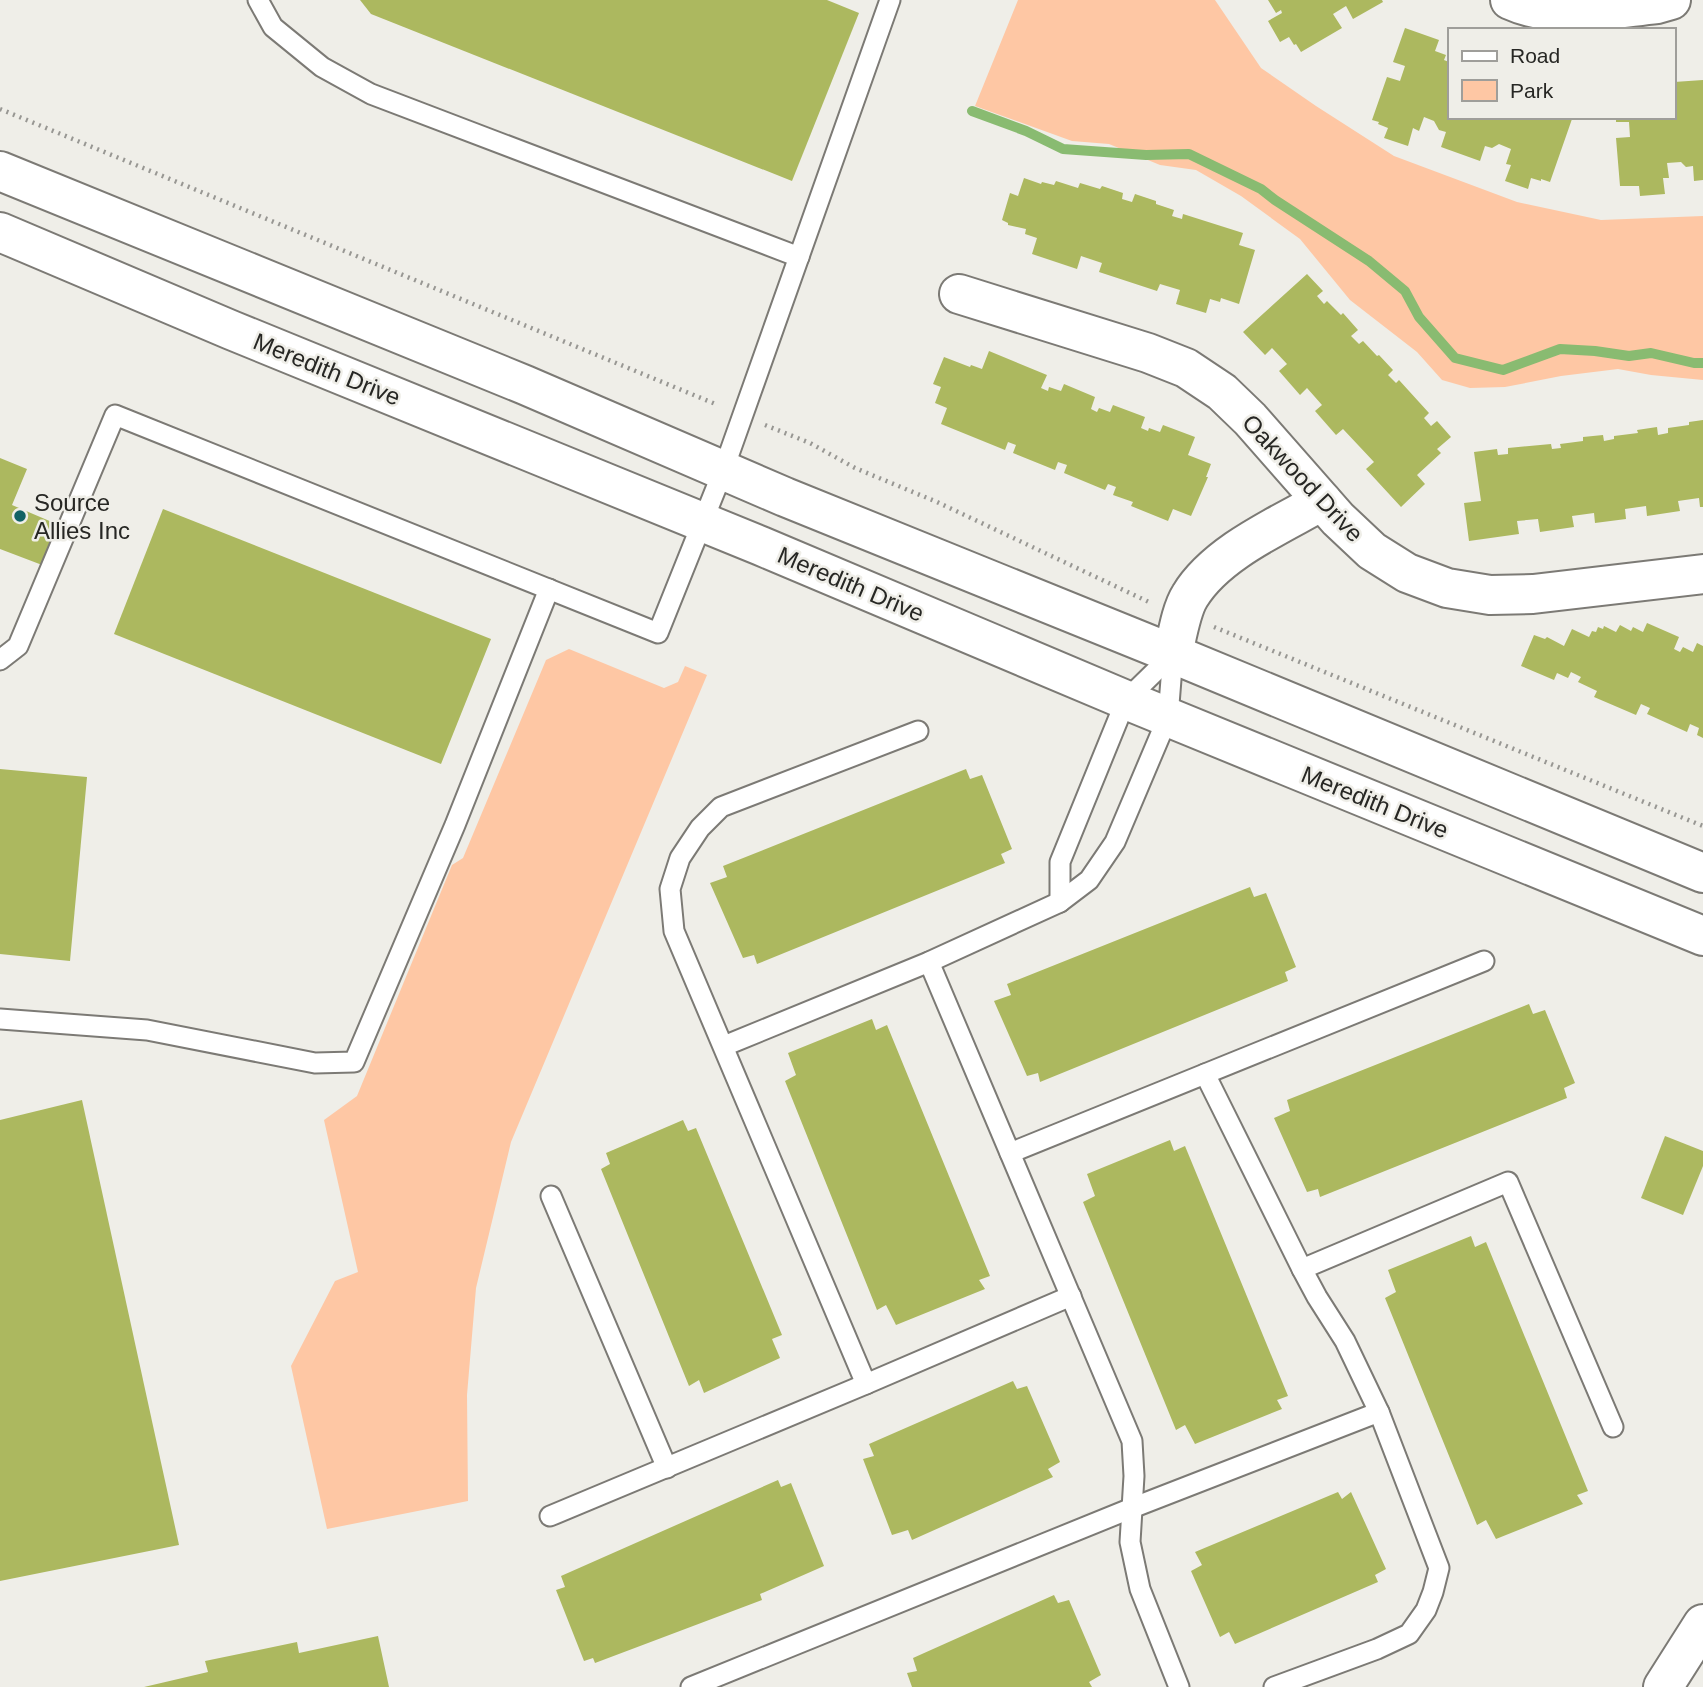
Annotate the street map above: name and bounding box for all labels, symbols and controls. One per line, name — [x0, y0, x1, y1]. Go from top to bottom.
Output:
legend — [1448, 28, 1675, 119]
text: Road — [1510, 44, 1560, 67]
text: Park — [1510, 79, 1554, 102]
street label: Meredith Drive — [250, 327, 404, 411]
street label: Oakwood Drive — [1237, 409, 1369, 547]
place label: Source Allies Inc — [34, 489, 130, 544]
marker: Source Allies Inc — [12, 508, 28, 524]
street label: Meredith Drive — [774, 541, 928, 627]
street label: Meredith Drive — [1298, 760, 1452, 844]

